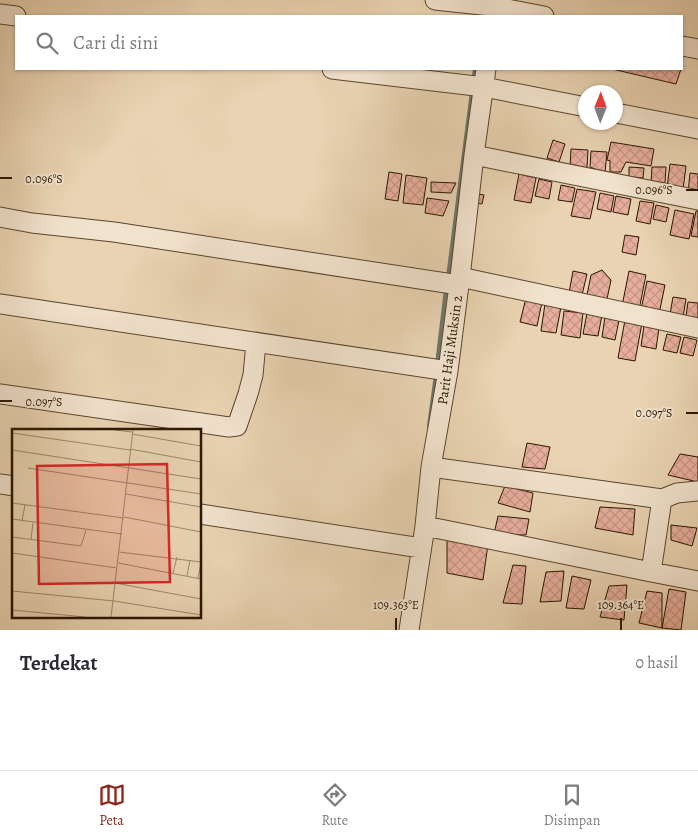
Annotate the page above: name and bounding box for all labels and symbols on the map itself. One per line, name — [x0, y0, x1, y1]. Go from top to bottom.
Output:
north arrow — [578, 85, 623, 130]
text: 0.096°S — [25, 171, 63, 187]
text: 0.096°S — [635, 182, 673, 198]
street label: Parit Haji Muksin 2 — [433, 294, 467, 406]
text: 0.097°S — [26, 394, 62, 410]
text: 0.097°S — [636, 405, 672, 421]
inset map — [12, 429, 201, 618]
text: 109.363°E — [373, 597, 419, 613]
text: 109.364°E — [598, 597, 644, 613]

